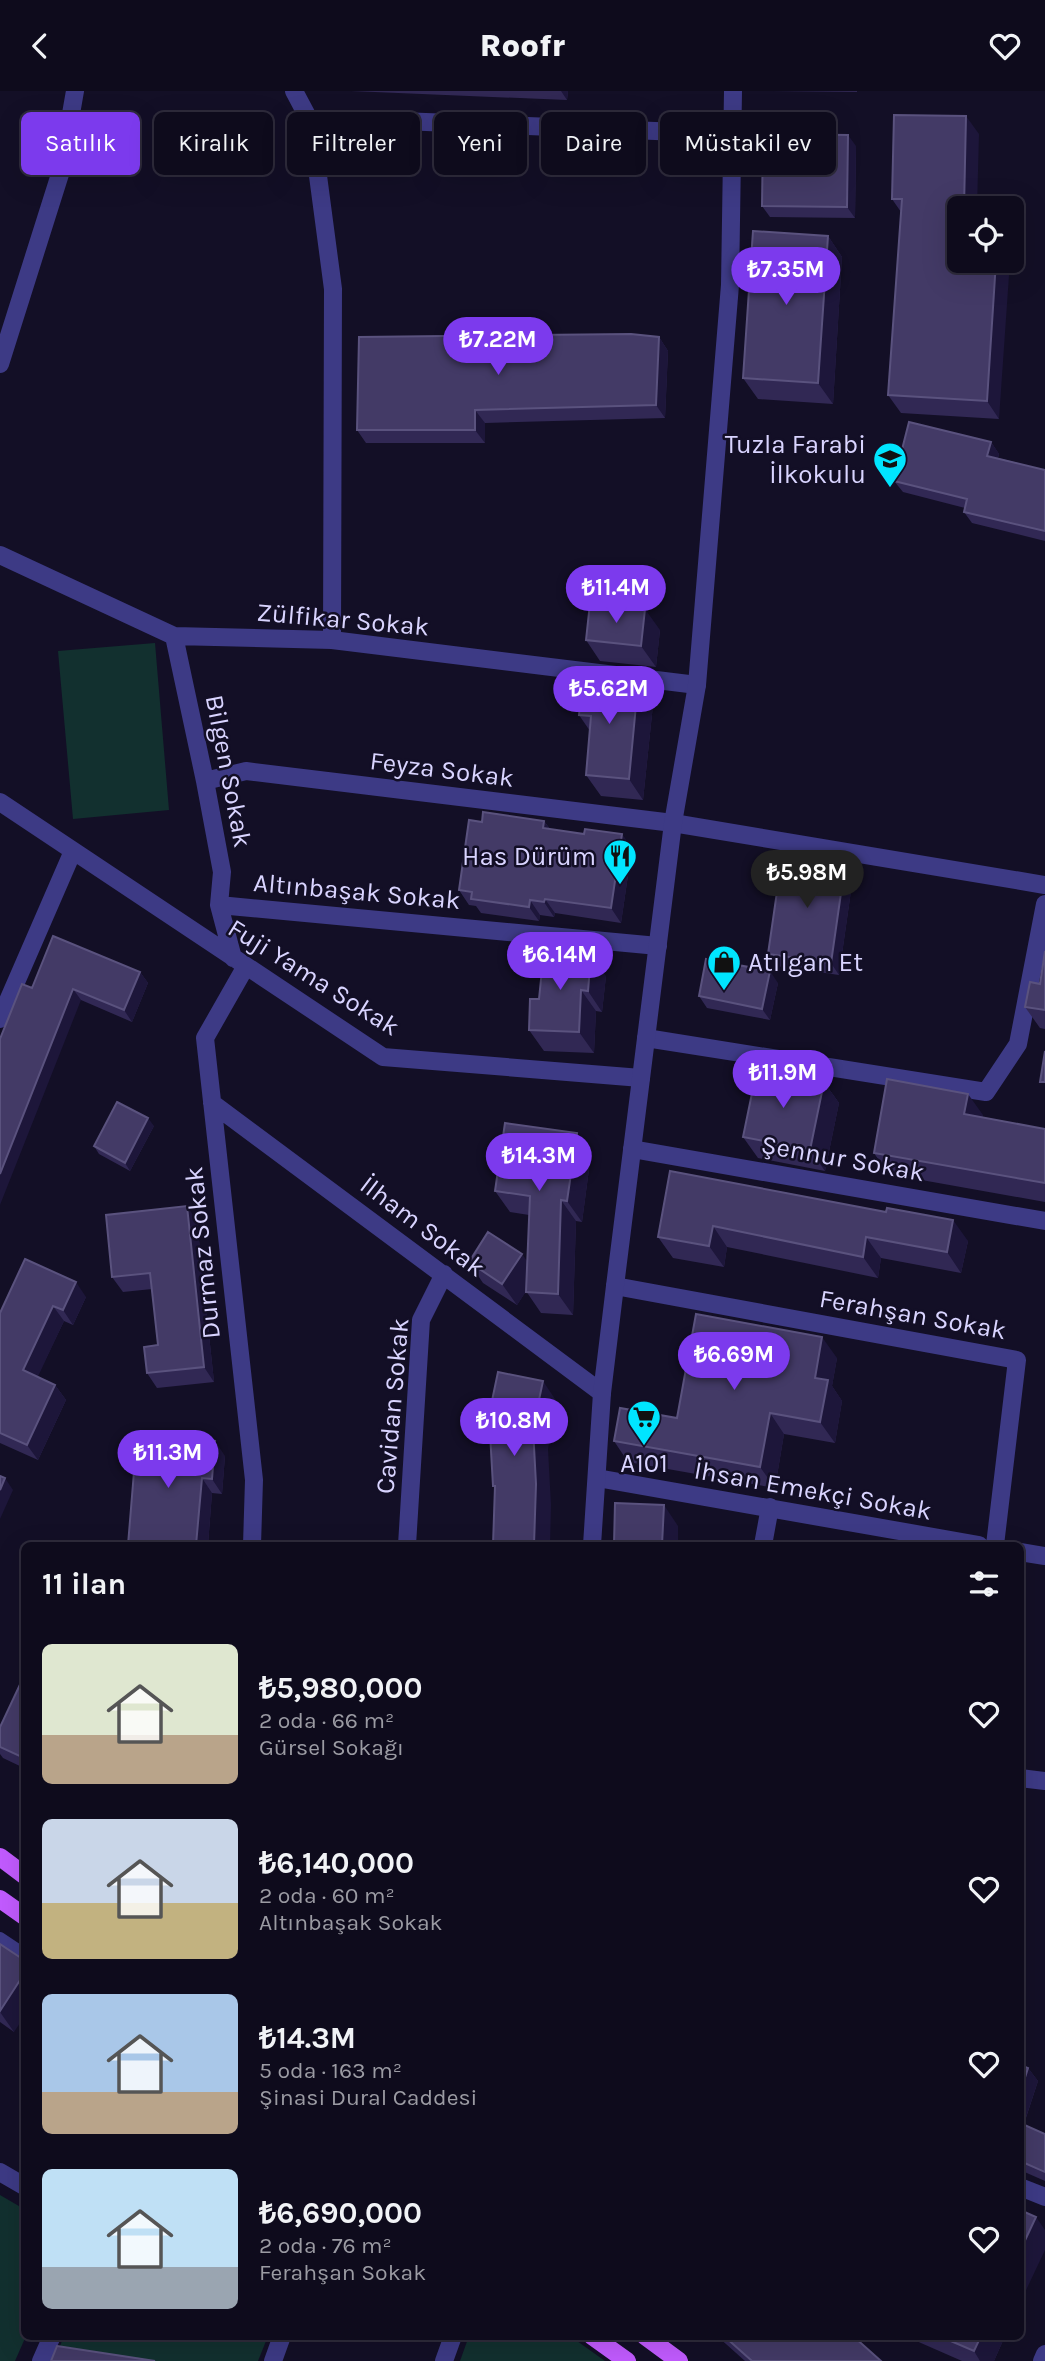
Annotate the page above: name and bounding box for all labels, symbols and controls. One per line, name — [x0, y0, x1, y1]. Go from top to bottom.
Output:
icon: back — [21, 27, 59, 65]
text: Roofr — [480, 27, 565, 64]
icon: heart — [986, 27, 1024, 65]
chip: Satılık — [21, 112, 140, 175]
chip: Kiralık — [154, 112, 273, 175]
chip: Filtreler — [287, 112, 420, 175]
chip: Yeni — [434, 112, 527, 175]
chip: Daire — [541, 112, 646, 175]
chip: Müstakil ev — [660, 112, 836, 175]
map controls — [947, 196, 1024, 273]
button: locate — [947, 196, 1024, 273]
pin: ₺7.35M — [729, 247, 843, 307]
text: ₺7.35M — [747, 256, 825, 283]
pin: ₺7.22M — [441, 317, 555, 377]
text: ₺7.22M — [459, 326, 537, 353]
place label: Tuzla Farabi İlkokulu — [725, 429, 866, 490]
school or university icon: Tuzla Farabi İlkokulu — [871, 440, 909, 489]
pin: ₺11.4M — [559, 566, 673, 625]
text: ₺11.4M — [582, 574, 650, 601]
street label: Zülfikar Sokak — [255, 597, 431, 642]
pin: ₺5.62M — [552, 667, 666, 726]
text: ₺5.62M — [569, 675, 649, 702]
street label: Bilgen Sokak — [199, 692, 258, 850]
street label: Feyza Sokak — [368, 745, 516, 794]
restaurant icon: Has Dürüm — [601, 837, 639, 886]
place label: Has Dürüm — [462, 841, 596, 872]
pin: ₺5.98M — [750, 851, 864, 910]
text: ₺5.98M — [767, 859, 847, 886]
street label: Altınbaşak Sokak — [252, 867, 462, 916]
street label: Fuji Yama Sokak — [222, 912, 405, 1043]
pin: ₺6.14M — [503, 933, 617, 992]
text: ₺6.14M — [523, 941, 597, 968]
shop icon: Atılgan Et — [705, 943, 743, 992]
place label: Atılgan Et — [748, 947, 863, 978]
pin: ₺11.9M — [726, 1051, 840, 1110]
text: ₺11.9M — [749, 1059, 817, 1086]
street label: Şennur Sokak — [759, 1129, 927, 1188]
pin: ₺14.3M — [482, 1133, 596, 1193]
text: ₺14.3M — [502, 1142, 576, 1169]
street label: Durmaz Sokak — [178, 1165, 227, 1341]
street label: İlham Sokak — [354, 1169, 491, 1283]
street label: Ferahşan Sokak — [817, 1283, 1009, 1346]
street label: Cavidan Sokak — [369, 1317, 416, 1495]
pin: ₺6.69M — [677, 1333, 791, 1392]
text: ₺6.69M — [694, 1341, 774, 1368]
supermarket icon: A101 — [625, 1398, 663, 1447]
pin: ₺10.8M — [457, 1399, 571, 1458]
text: ₺10.8M — [476, 1407, 552, 1434]
pin: ₺11.3M — [111, 1431, 225, 1490]
text: ₺11.3M — [134, 1439, 202, 1466]
place label: A101 — [620, 1448, 668, 1479]
street label: İhsan Emekçi Sokak — [692, 1454, 934, 1527]
icon: filters — [965, 1565, 1003, 1603]
text: 11 ilan — [42, 1566, 126, 1602]
text: ₺5,980,000 — [259, 1670, 422, 1706]
icon: home — [98, 1672, 182, 1756]
icon: heart — [965, 1695, 1003, 1733]
text: 2 oda · 66 m² — [259, 1707, 394, 1734]
text: Gürsel Sokağı — [259, 1734, 404, 1761]
text: ₺6,140,000 — [259, 1845, 414, 1881]
icon: home — [98, 1847, 182, 1931]
icon: heart — [965, 1870, 1003, 1908]
text: 2 oda · 60 m² — [259, 1882, 395, 1909]
text: Altınbaşak Sokak — [259, 1909, 443, 1936]
text: ₺14.3M — [259, 2020, 356, 2056]
icon: home — [98, 2022, 182, 2106]
icon: heart — [965, 2045, 1003, 2083]
text: 5 oda · 163 m² — [259, 2057, 402, 2084]
text: Şinasi Dural Caddesi — [259, 2084, 477, 2111]
text: ₺6,690,000 — [259, 2195, 422, 2231]
icon: home — [98, 2197, 182, 2281]
icon: heart — [965, 2220, 1003, 2258]
text: 2 oda · 76 m² — [259, 2232, 392, 2259]
text: Ferahşan Sokak — [259, 2259, 426, 2286]

